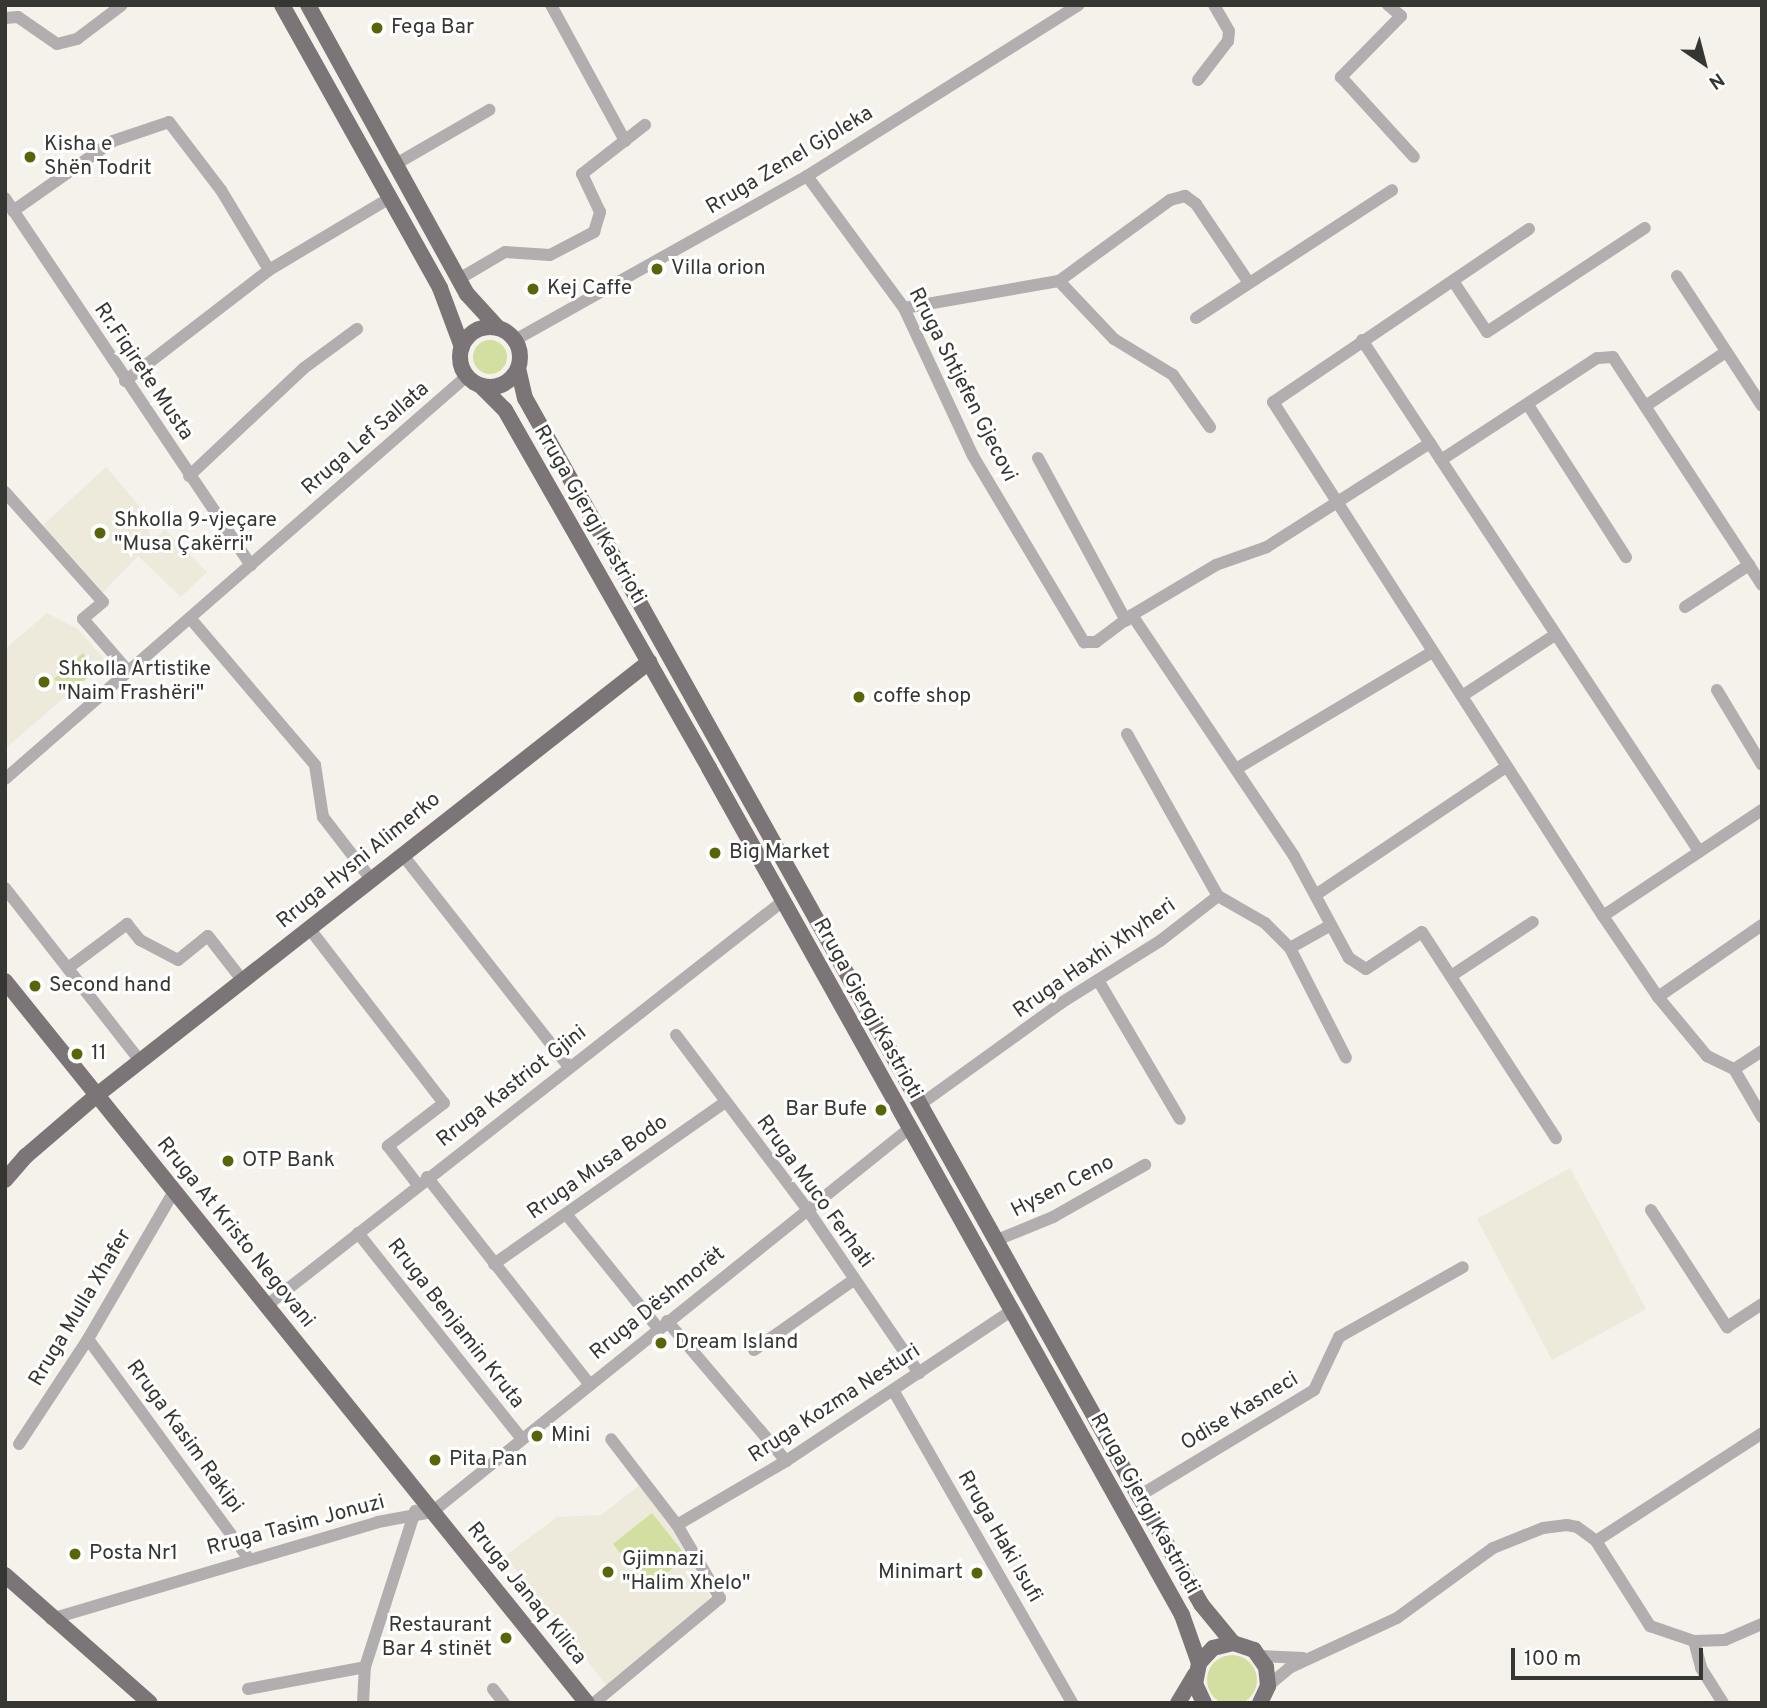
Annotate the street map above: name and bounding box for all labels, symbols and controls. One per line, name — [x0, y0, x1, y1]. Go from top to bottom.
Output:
place label: Fega Bar — [391, 15, 474, 41]
marker: Fega Bar — [369, 20, 385, 36]
north arrow — [1669, 28, 1739, 98]
text: N — [1704, 66, 1729, 94]
street label: Rruga Zenel Gjoleka — [702, 101, 878, 221]
place label: Kisha e Shën Todrit — [44, 132, 152, 182]
marker: Kisha e Shën Todrit — [22, 149, 38, 165]
place label: Villa orion — [671, 256, 765, 282]
marker: Villa orion — [649, 261, 665, 277]
place label: Kej Caffe — [547, 276, 632, 302]
marker: Kej Caffe — [525, 281, 541, 297]
street label: Rruga Shtjefen Gjecovi — [902, 284, 1022, 486]
street label: Rr.Fiqirete Musta — [88, 298, 198, 446]
street label: Rruga Lef Sallata — [297, 377, 435, 501]
street label: Rruga Gjergj Kastrioti — [527, 421, 651, 609]
place label: Shkolla 9-vjeçare "Musa Çakërri" — [114, 508, 277, 558]
marker: Shkolla 9-vjeçare "Musa Çakërri" — [92, 525, 108, 541]
place label: Shkolla Artistike "Naim Frashëri" — [58, 657, 212, 707]
marker: Shkolla Artistike "Naim Frashëri" — [36, 674, 52, 690]
place label: coffe shop — [873, 684, 971, 710]
marker: coffe shop — [851, 689, 867, 705]
street label: Rruga Hysni Alimerko — [272, 787, 446, 935]
place label: Big Market — [729, 840, 830, 866]
marker: Big Market — [707, 845, 723, 861]
street label: Rruga Haxhi Xhyheri — [1009, 894, 1181, 1024]
street label: Rruga Gjergj Kastrioti — [807, 914, 927, 1104]
place label: Second hand — [49, 973, 171, 999]
marker: Second hand — [27, 978, 43, 994]
street label: Rruga Kastriot Gjini — [432, 1021, 592, 1153]
place label: 11 — [91, 1041, 107, 1067]
marker: 11 — [69, 1046, 85, 1062]
place label: Bar Bufe — [785, 1097, 867, 1123]
marker: Bar Bufe — [873, 1102, 889, 1118]
street label: Rruga Musa Bodo — [523, 1110, 673, 1226]
street label: Rruga Muco Ferhati — [750, 1111, 878, 1273]
street label: Rruga At Kristo Negovani — [150, 1132, 320, 1334]
place label: OTP Bank — [242, 1148, 335, 1174]
street label: Hysen Ceno — [1007, 1150, 1119, 1224]
marker: OTP Bank — [220, 1153, 236, 1169]
street label: Rruga Mulla Xhafer — [24, 1225, 138, 1391]
street label: Rruga Benjamin Kruta — [381, 1234, 529, 1414]
street label: Rruga Dëshmorët — [585, 1242, 731, 1366]
place label: Dream Island — [675, 1330, 798, 1356]
marker: Dream Island — [653, 1335, 669, 1351]
street label: Rruga Kozma Nesturi — [745, 1339, 925, 1469]
street label: Rruga Kasim Rakipi — [120, 1356, 248, 1518]
street label: Odise Kasneci — [1177, 1367, 1303, 1457]
street label: Rruga Gjergj Kastrioti — [1084, 1409, 1204, 1599]
place label: Mini — [551, 1423, 590, 1449]
marker: Mini — [529, 1428, 545, 1444]
place label: Pita Pan — [449, 1447, 527, 1473]
marker: Pita Pan — [427, 1452, 443, 1468]
street label: Rruga Haki Isufi — [951, 1467, 1047, 1607]
street label: Rruga Tasim Jonuzi — [204, 1490, 388, 1562]
street label: Rruga Janaq Kilica — [461, 1518, 591, 1670]
place label: Posta Nr1 — [89, 1541, 178, 1567]
marker: Posta Nr1 — [67, 1546, 83, 1562]
place label: Gjimnazi "Halim Xhelo" — [622, 1547, 751, 1597]
place label: Minimart — [878, 1560, 963, 1586]
marker: Gjimnazi "Halim Xhelo" — [600, 1564, 616, 1580]
marker: Minimart — [969, 1565, 985, 1581]
place label: Restaurant Bar 4 stinët — [382, 1613, 492, 1663]
marker: Restaurant Bar 4 stinët — [498, 1630, 514, 1646]
scale bar — [1515, 1634, 1708, 1678]
text: 100 m — [1524, 1646, 1581, 1673]

